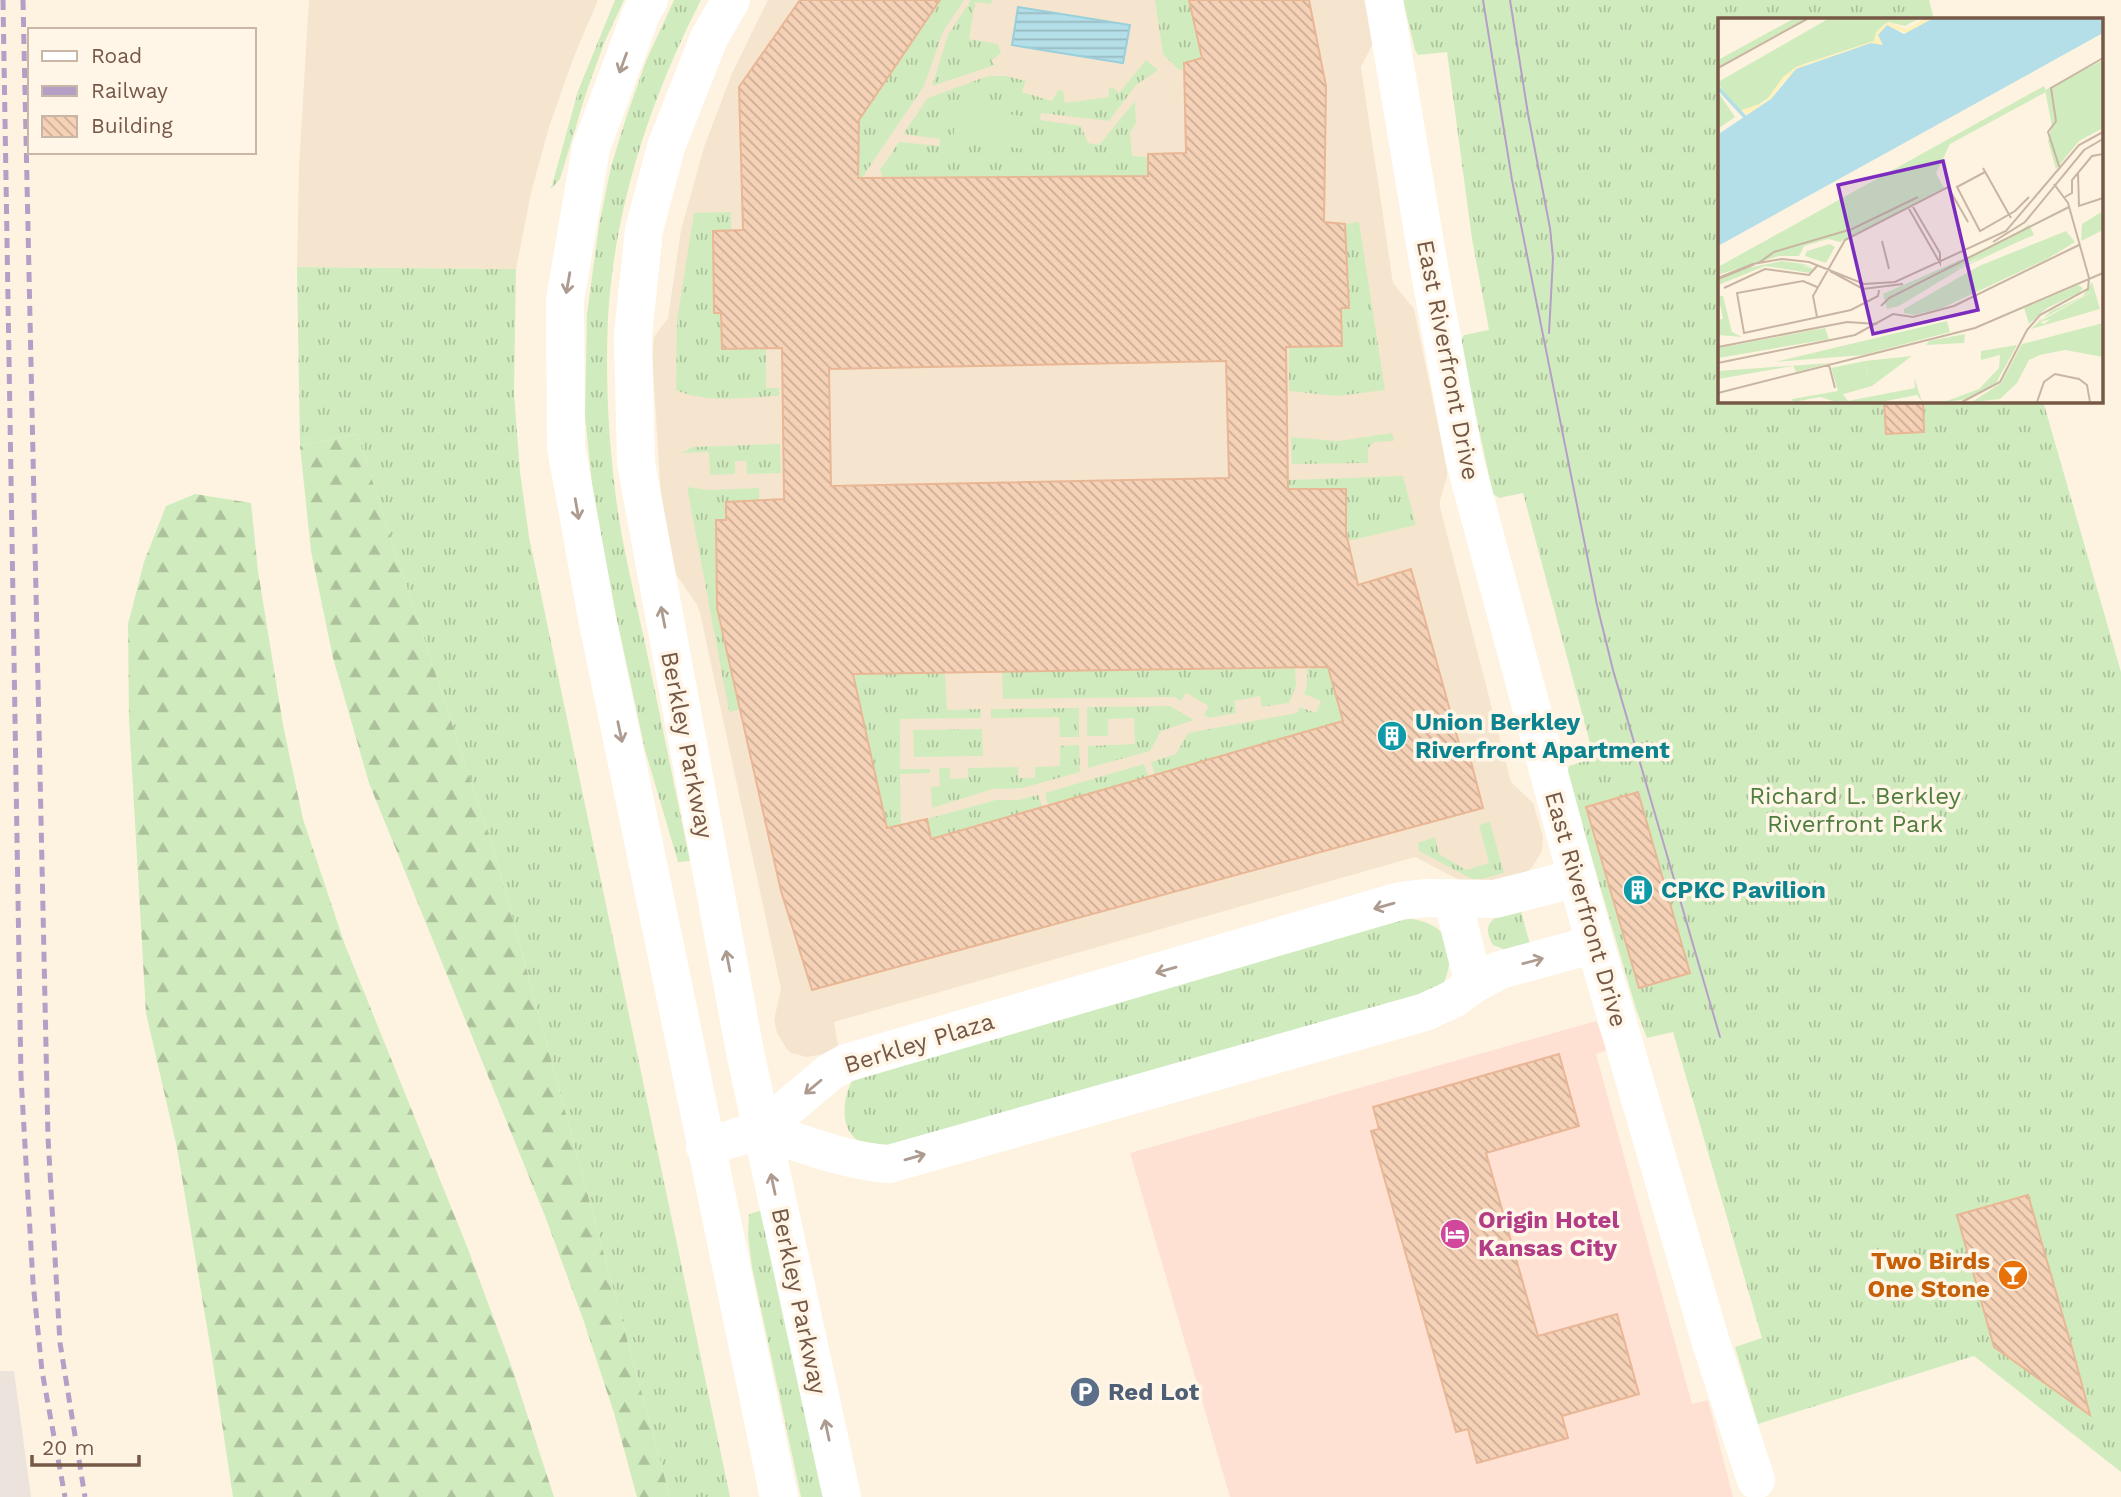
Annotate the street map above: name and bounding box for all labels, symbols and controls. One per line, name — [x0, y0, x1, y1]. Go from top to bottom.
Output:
inset map — [1718, 18, 2104, 402]
legend — [28, 28, 256, 154]
text: Road — [91, 43, 142, 68]
one-way arrow — [615, 51, 628, 73]
text: Railway — [91, 78, 168, 103]
text: Building — [91, 113, 173, 138]
street label: East Riverfront Drive — [1411, 238, 1485, 482]
one-way arrow — [561, 271, 574, 294]
one-way arrow — [571, 497, 584, 520]
one-way arrow — [656, 606, 669, 629]
street label: Berkley Parkway — [655, 649, 719, 842]
place label: Union Berkley Riverfront Apartment — [1415, 708, 1670, 764]
building icon: Union Berkley Riverfront Apartment — [1375, 719, 1409, 753]
one-way arrow — [614, 720, 628, 743]
park label: Richard L. Berkley Riverfront Park — [1749, 782, 1961, 838]
street label: East Riverfront Drive — [1539, 788, 1633, 1030]
building icon: CPKC Pavilion — [1621, 873, 1655, 907]
place label: CPKC Pavilion — [1661, 876, 1826, 904]
one-way arrow — [1374, 901, 1396, 914]
one-way arrow — [721, 950, 734, 973]
one-way arrow — [1521, 954, 1544, 967]
one-way arrow — [1155, 964, 1177, 977]
street label: Berkley Plaza — [841, 1007, 997, 1079]
one-way arrow — [804, 1079, 822, 1095]
one-way arrow — [904, 1149, 926, 1162]
one-way arrow — [766, 1173, 779, 1196]
street label: Berkley Parkway — [766, 1205, 833, 1398]
place label: Origin Hotel Kansas City — [1478, 1206, 1620, 1262]
hotel icon: Origin Hotel Kansas City — [1438, 1217, 1472, 1251]
place label: Two Birds One Stone — [1868, 1247, 1990, 1303]
bar icon: Two Birds One Stone — [1996, 1258, 2030, 1292]
parking icon: Red Lot — [1068, 1375, 1102, 1409]
place label: Red Lot — [1108, 1378, 1200, 1406]
one-way arrow — [820, 1419, 834, 1442]
scale bar — [32, 1424, 138, 1468]
text: 20 m — [42, 1435, 94, 1460]

